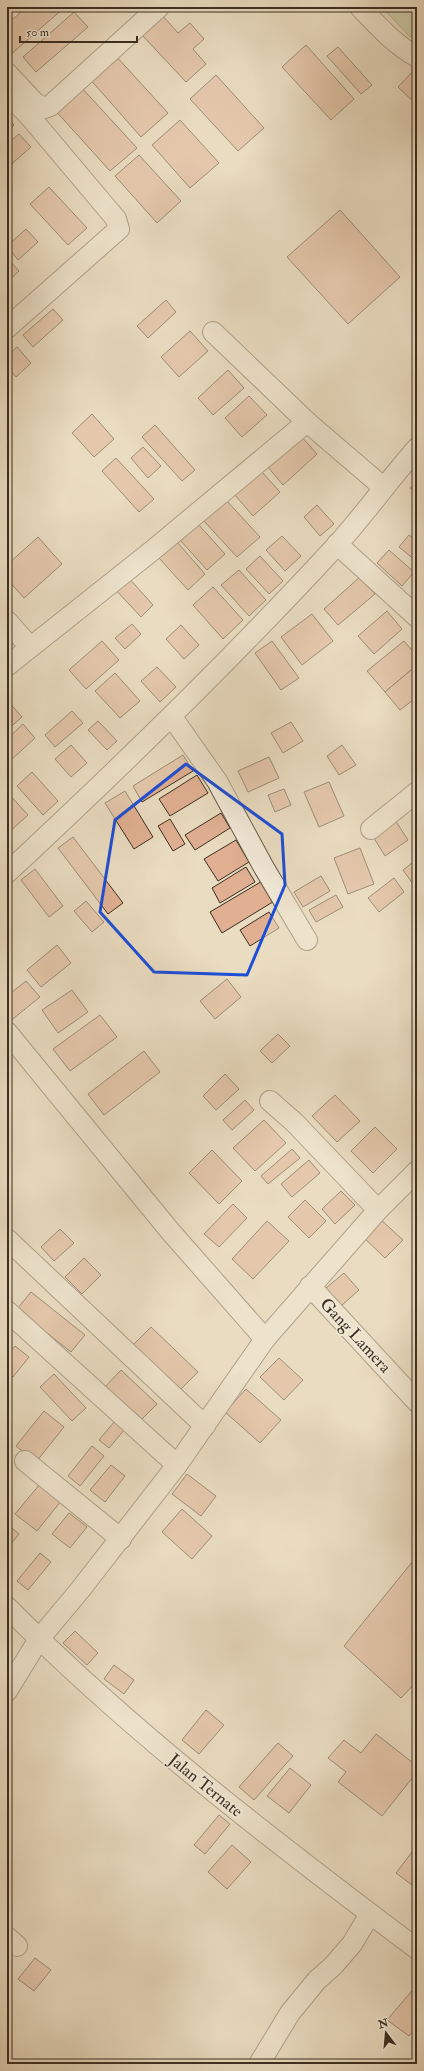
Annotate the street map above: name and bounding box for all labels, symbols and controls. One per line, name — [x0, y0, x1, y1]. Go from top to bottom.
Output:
scale bar — [20, 18, 137, 44]
text: 50 m — [26, 25, 50, 40]
street label: Gang Lamera — [316, 1293, 396, 1378]
street label: Jalan Ternate — [163, 1748, 247, 1822]
north arrow — [366, 2013, 406, 2053]
text: N — [376, 2016, 391, 2032]

